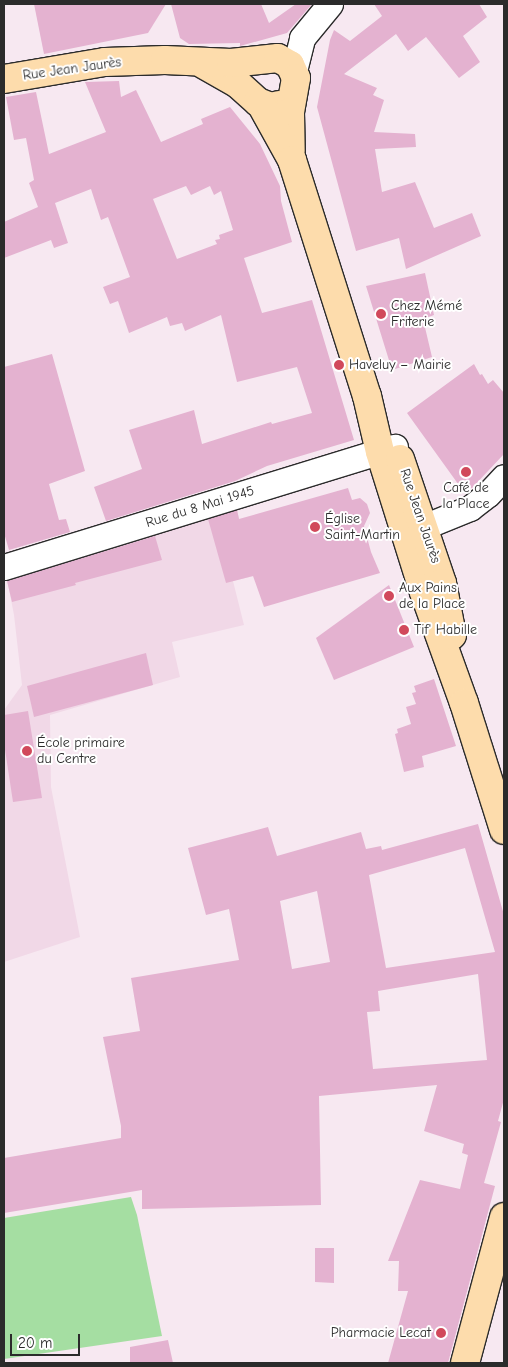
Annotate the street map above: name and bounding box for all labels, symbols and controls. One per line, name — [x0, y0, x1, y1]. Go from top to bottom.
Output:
street label: Rue Jean Jaurès — [22, 54, 122, 84]
place label: Chez Mémé Friterie — [391, 298, 462, 331]
marker: Chez Mémé Friterie — [375, 308, 387, 320]
place label: Haveluy – Mairie — [349, 357, 451, 373]
marker: Haveluy – Mairie — [333, 359, 345, 371]
street label: Rue Jean Jaurès — [396, 466, 444, 566]
marker: Café de la Place — [460, 466, 472, 478]
place label: Café de la Place — [443, 480, 489, 512]
street label: Rue du 8 Mai 1945 — [144, 483, 256, 531]
place label: Église Saint-Martin — [325, 511, 400, 544]
marker: Église Saint-Martin — [309, 521, 321, 533]
place label: Aux Pains de la Place — [399, 580, 465, 612]
marker: Aux Pains de la Place — [383, 590, 395, 602]
place label: Tif' Habille — [414, 622, 477, 638]
marker: Tif' Habille — [398, 624, 410, 636]
place label: École primaire du Centre — [37, 735, 125, 768]
marker: École primaire du Centre — [21, 745, 33, 757]
scale bar — [12, 1324, 82, 1356]
place label: Pharmacie Lecat — [331, 1325, 431, 1341]
marker: Pharmacie Lecat — [435, 1327, 447, 1339]
text: 20 m — [18, 1334, 52, 1352]

